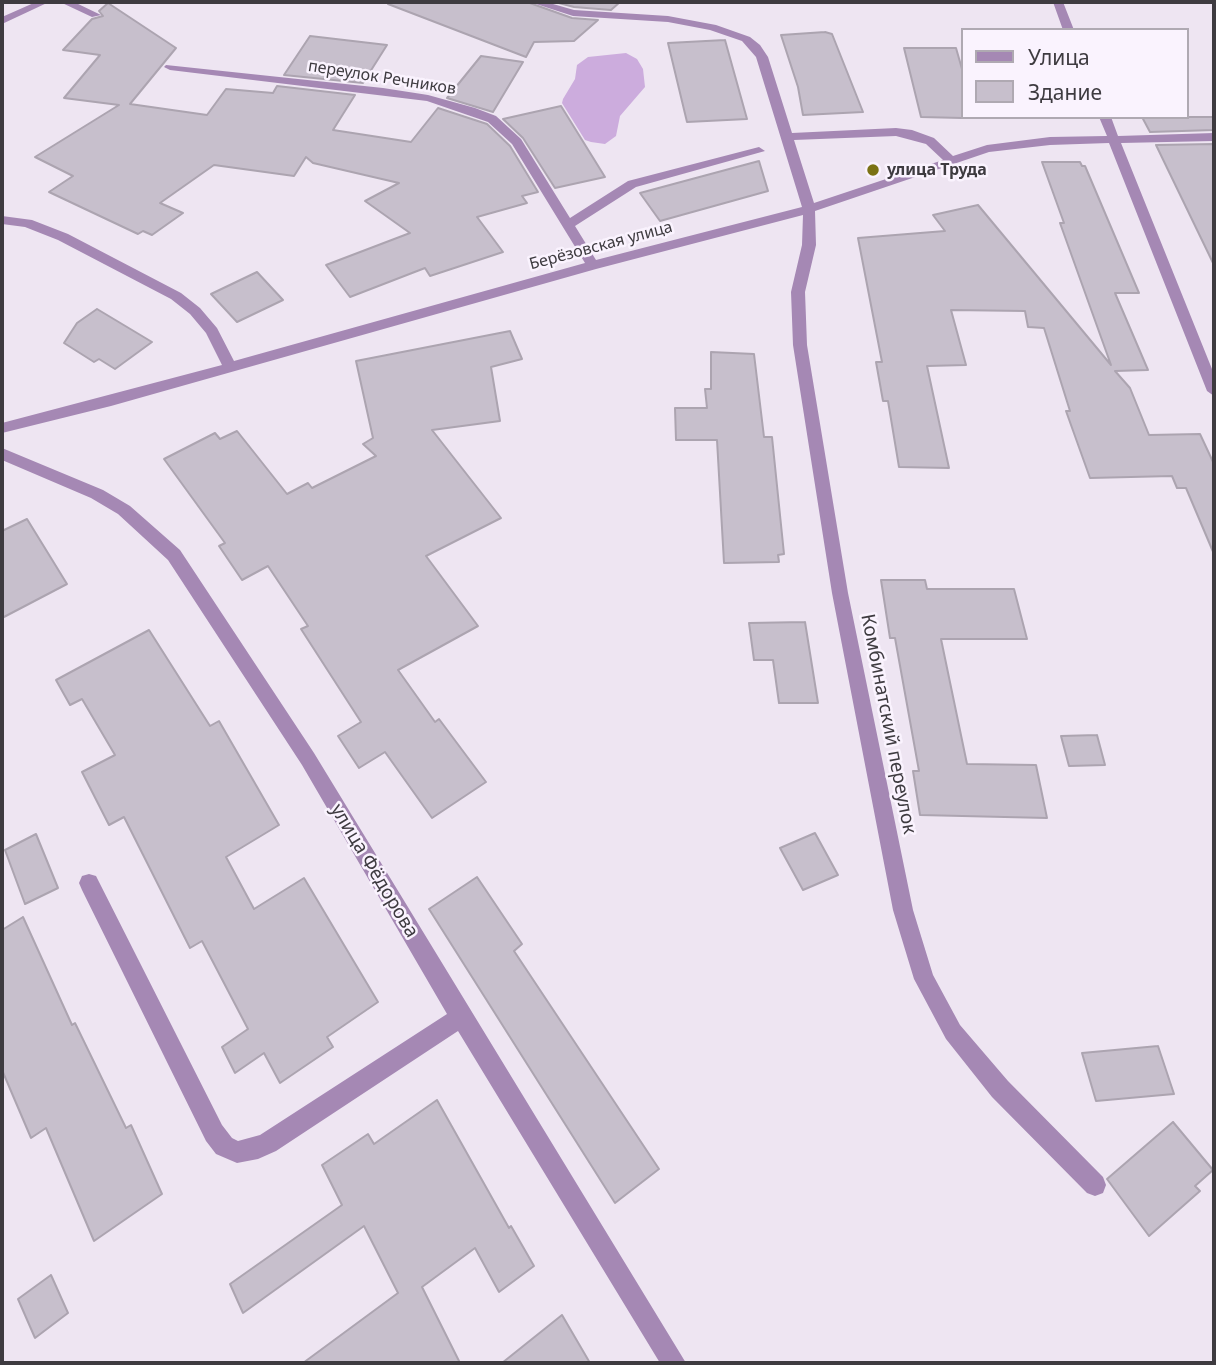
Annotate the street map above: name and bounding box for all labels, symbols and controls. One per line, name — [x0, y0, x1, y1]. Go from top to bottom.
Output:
legend — [960, 28, 1188, 119]
text: Улица — [1028, 43, 1090, 71]
street label: переулок Речников — [307, 57, 457, 99]
text: Здание — [1028, 78, 1102, 106]
place label: улица Труда — [887, 160, 987, 180]
marker: улица Труда — [865, 162, 881, 178]
street label: Берёзовская улица — [527, 218, 675, 274]
street label: Комбинатский переулок — [855, 612, 921, 836]
street label: улица Фёдорова — [325, 800, 423, 942]

